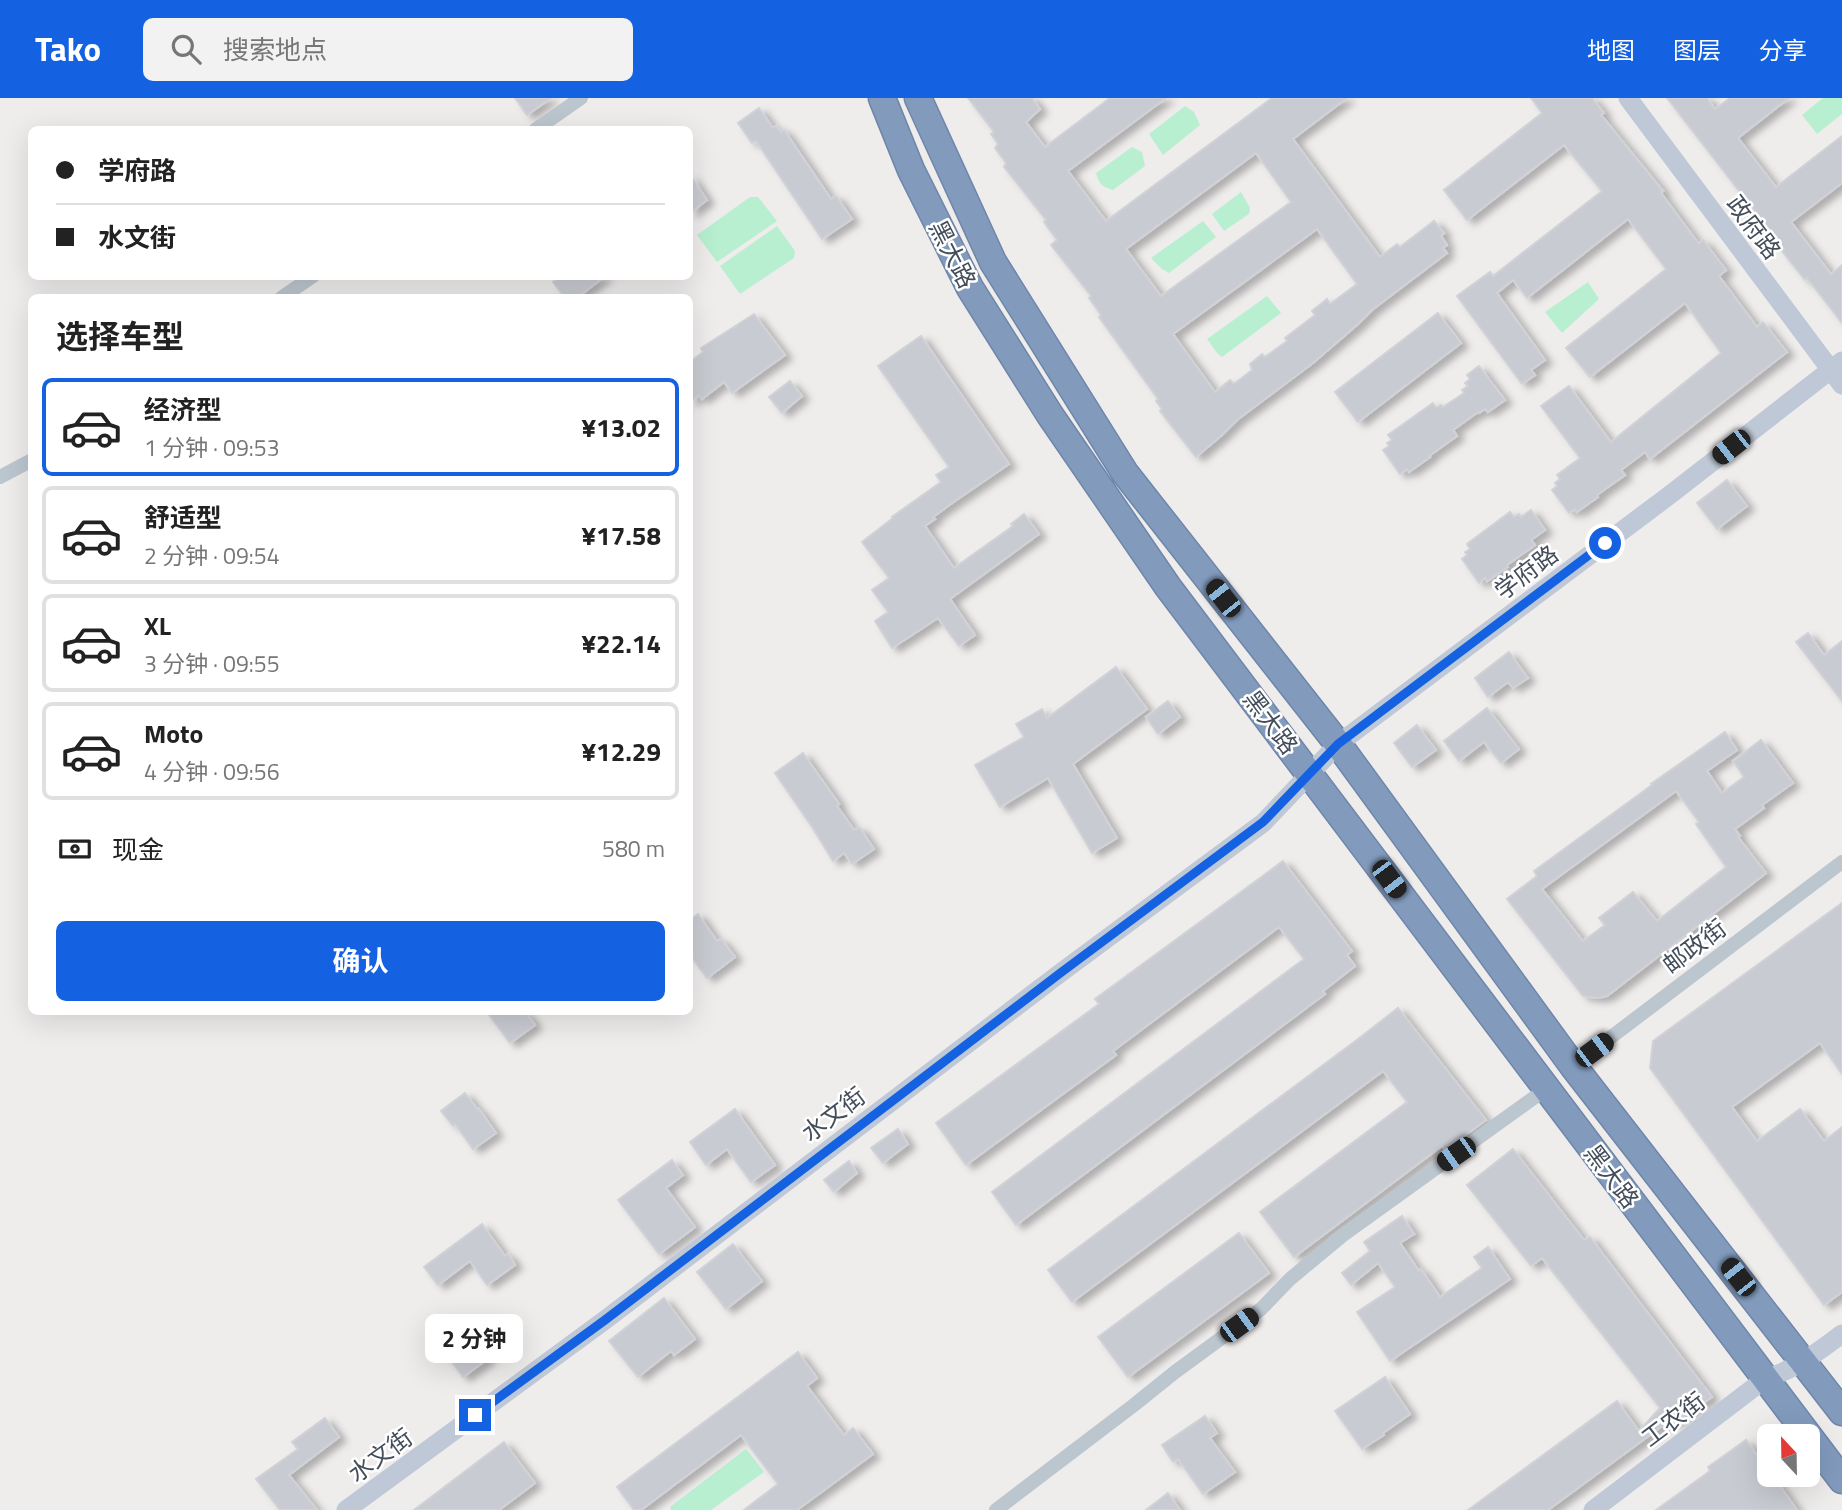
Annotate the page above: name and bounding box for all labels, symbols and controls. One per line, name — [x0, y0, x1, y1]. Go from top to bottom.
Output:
search box — [143, 18, 633, 81]
text: Tako — [35, 24, 101, 74]
icon: search — [167, 30, 205, 68]
text: 搜索地点 — [223, 30, 327, 69]
text: 地图 — [1587, 32, 1635, 68]
text: 图层 — [1673, 32, 1721, 68]
text: 分享 — [1759, 32, 1807, 68]
text: 学府路 — [98, 151, 176, 190]
street label: 政府路 — [1718, 187, 1790, 267]
street label: 黑大路 — [921, 214, 985, 294]
text: 水文街 — [98, 218, 176, 257]
text: 选择车型 — [56, 312, 184, 360]
text: 经济型 — [144, 390, 222, 429]
icon: car — [60, 396, 123, 459]
text: ¥13.02 — [582, 408, 661, 447]
car — [1708, 426, 1755, 468]
text: 1 分钟 · 09:53 — [144, 430, 280, 465]
text: 舒适型 — [144, 498, 222, 537]
icon: car — [60, 504, 123, 567]
text: ¥17.58 — [582, 516, 661, 555]
route start — [1589, 527, 1621, 559]
street label: 学府路 — [1486, 536, 1566, 608]
text: 2 分钟 · 09:54 — [144, 538, 280, 573]
car — [1202, 575, 1245, 621]
text: XL — [144, 606, 171, 645]
icon: car — [60, 612, 123, 675]
text: ¥22.14 — [582, 624, 661, 663]
text: 3 分钟 · 09:55 — [144, 646, 280, 681]
street label: 黑大路 — [1235, 682, 1307, 762]
text: Moto — [144, 714, 203, 753]
icon: car — [60, 720, 123, 783]
text: ¥12.29 — [582, 732, 661, 771]
text: 4 分钟 · 09:56 — [144, 754, 280, 789]
icon: cash — [56, 830, 94, 868]
text: 现金 — [112, 830, 164, 869]
text: 580 m — [602, 831, 665, 866]
car — [1368, 856, 1411, 902]
street label: 邮政街 — [1654, 910, 1734, 982]
button: 确认 — [56, 921, 665, 1001]
car — [1571, 1029, 1618, 1071]
street label: 水文街 — [793, 1078, 873, 1150]
car — [1433, 1133, 1480, 1175]
street label: 黑大路 — [1576, 1136, 1648, 1216]
car — [1717, 1254, 1760, 1300]
car — [1216, 1304, 1263, 1346]
callout: 2 分钟 — [426, 1314, 524, 1362]
text: 2 分钟 — [442, 1321, 506, 1356]
street label: 工农街 — [1633, 1383, 1713, 1455]
route end — [459, 1399, 491, 1431]
street label: 水文街 — [340, 1419, 420, 1491]
north arrow — [1757, 1424, 1820, 1488]
map controls — [1757, 1424, 1820, 1487]

